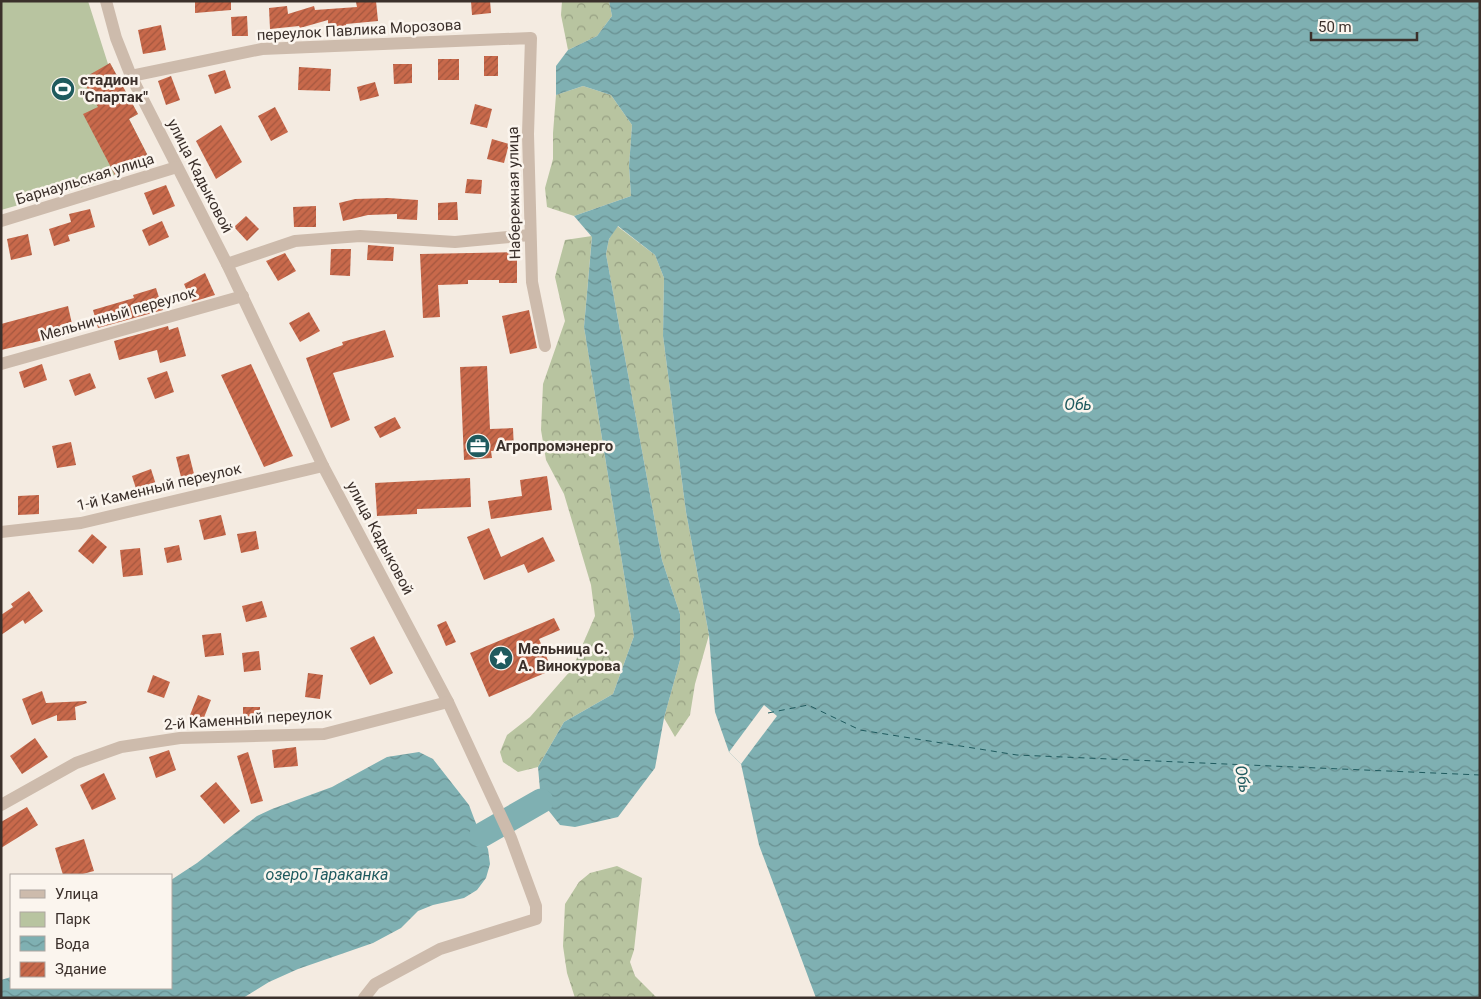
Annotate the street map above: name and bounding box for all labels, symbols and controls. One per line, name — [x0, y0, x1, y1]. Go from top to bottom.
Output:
scale bar — [1311, 10, 1417, 42]
street label: переулок Павлика Морозова — [256, 16, 462, 44]
text: 50 m — [1318, 18, 1352, 36]
place label: стадион "Спартак" — [80, 71, 148, 106]
sports icon: стадион "Спартак" — [50, 76, 76, 102]
street label: улица Кадыковой — [163, 116, 237, 236]
street label: Набережная улица — [504, 126, 524, 260]
street label: Барнаульская улица — [14, 149, 156, 209]
street label: Мельничный переулок — [38, 283, 198, 345]
water label: Обь — [1064, 395, 1092, 414]
office icon: Агропромэнерго — [465, 433, 491, 459]
place label: Агропромэнерго — [496, 437, 613, 455]
street label: 1-й Каменный переулок — [75, 459, 243, 515]
street label: улица Кадыковой — [343, 478, 417, 598]
place label: Мельница С. А. Винокурова — [518, 640, 621, 675]
place icon: Мельница С. А. Винокурова — [488, 645, 514, 671]
street label: 2-й Каменный переулок — [163, 704, 333, 734]
water label: Обь — [1231, 764, 1255, 794]
water label: озеро Тараканка — [266, 865, 388, 884]
legend — [10, 874, 172, 989]
text: Улица — [55, 885, 98, 903]
text: Парк — [55, 910, 90, 928]
text: Вода — [55, 935, 90, 953]
text: Здание — [55, 960, 106, 978]

